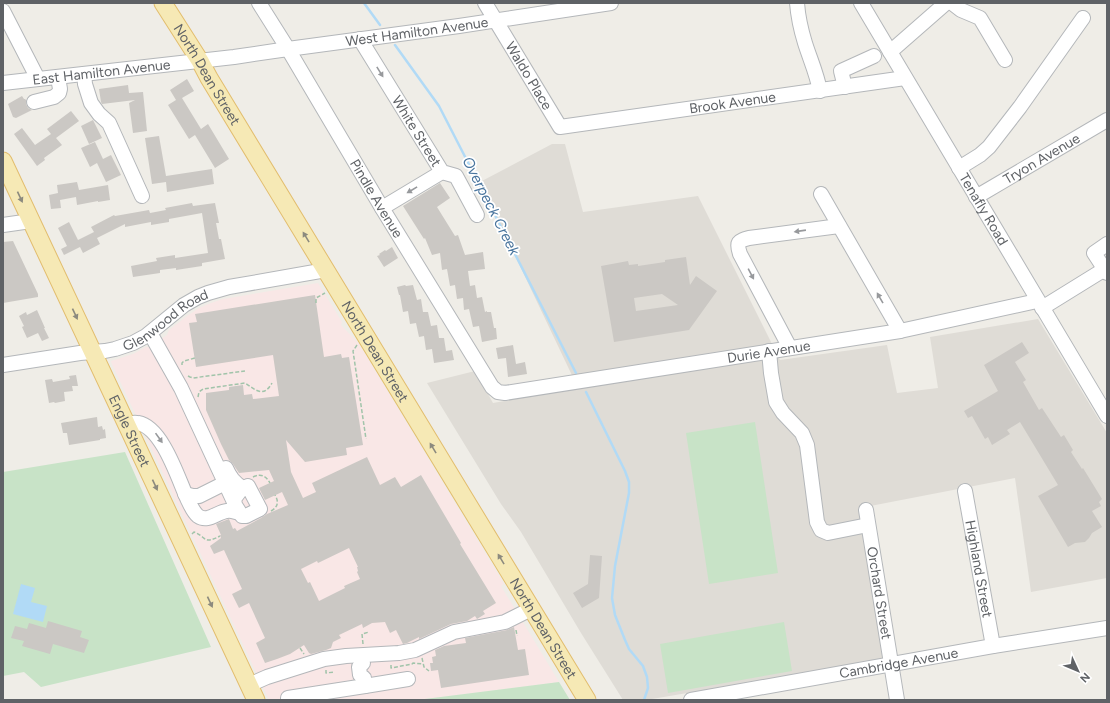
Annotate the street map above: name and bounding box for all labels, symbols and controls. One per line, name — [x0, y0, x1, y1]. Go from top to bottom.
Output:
street label: West Hamilton Avenue — [344, 13, 490, 50]
street label: North Dean Street — [170, 21, 244, 128]
street label: Waldo Place — [502, 39, 556, 113]
street label: East Hamilton Avenue — [32, 56, 172, 88]
one-way arrow — [376, 67, 384, 77]
street label: Brook Avenue — [688, 88, 777, 117]
street label: White Street — [388, 92, 445, 170]
street label: Tryon Avenue — [1000, 129, 1083, 188]
water label: Overpeck Creek — [458, 154, 524, 259]
street label: Pindle Avenue — [346, 156, 407, 241]
street label: Tenafly Road — [956, 170, 1012, 248]
one-way arrow — [407, 186, 417, 194]
one-way arrow — [17, 191, 23, 202]
one-way arrow — [794, 228, 806, 234]
one-way arrow — [302, 231, 309, 243]
one-way arrow — [748, 268, 755, 280]
street label: Glenwood Road — [121, 285, 210, 354]
one-way arrow — [877, 292, 884, 304]
street label: North Dean Street — [338, 298, 412, 405]
one-way arrow — [72, 309, 78, 320]
street label: Durie Avenue — [726, 337, 812, 367]
street label: Engle Street — [105, 392, 154, 470]
one-way arrow — [155, 433, 163, 444]
one-way arrow — [430, 442, 437, 454]
one-way arrow — [152, 479, 158, 490]
street label: Highland Street — [962, 519, 996, 619]
street label: Orchard Street — [864, 545, 895, 641]
one-way arrow — [497, 554, 505, 564]
street label: North Dean Street — [506, 575, 581, 682]
one-way arrow — [207, 597, 213, 608]
street label: Cambridge Avenue — [838, 644, 960, 682]
north arrow — [1058, 651, 1098, 691]
text: N — [1077, 670, 1092, 685]

